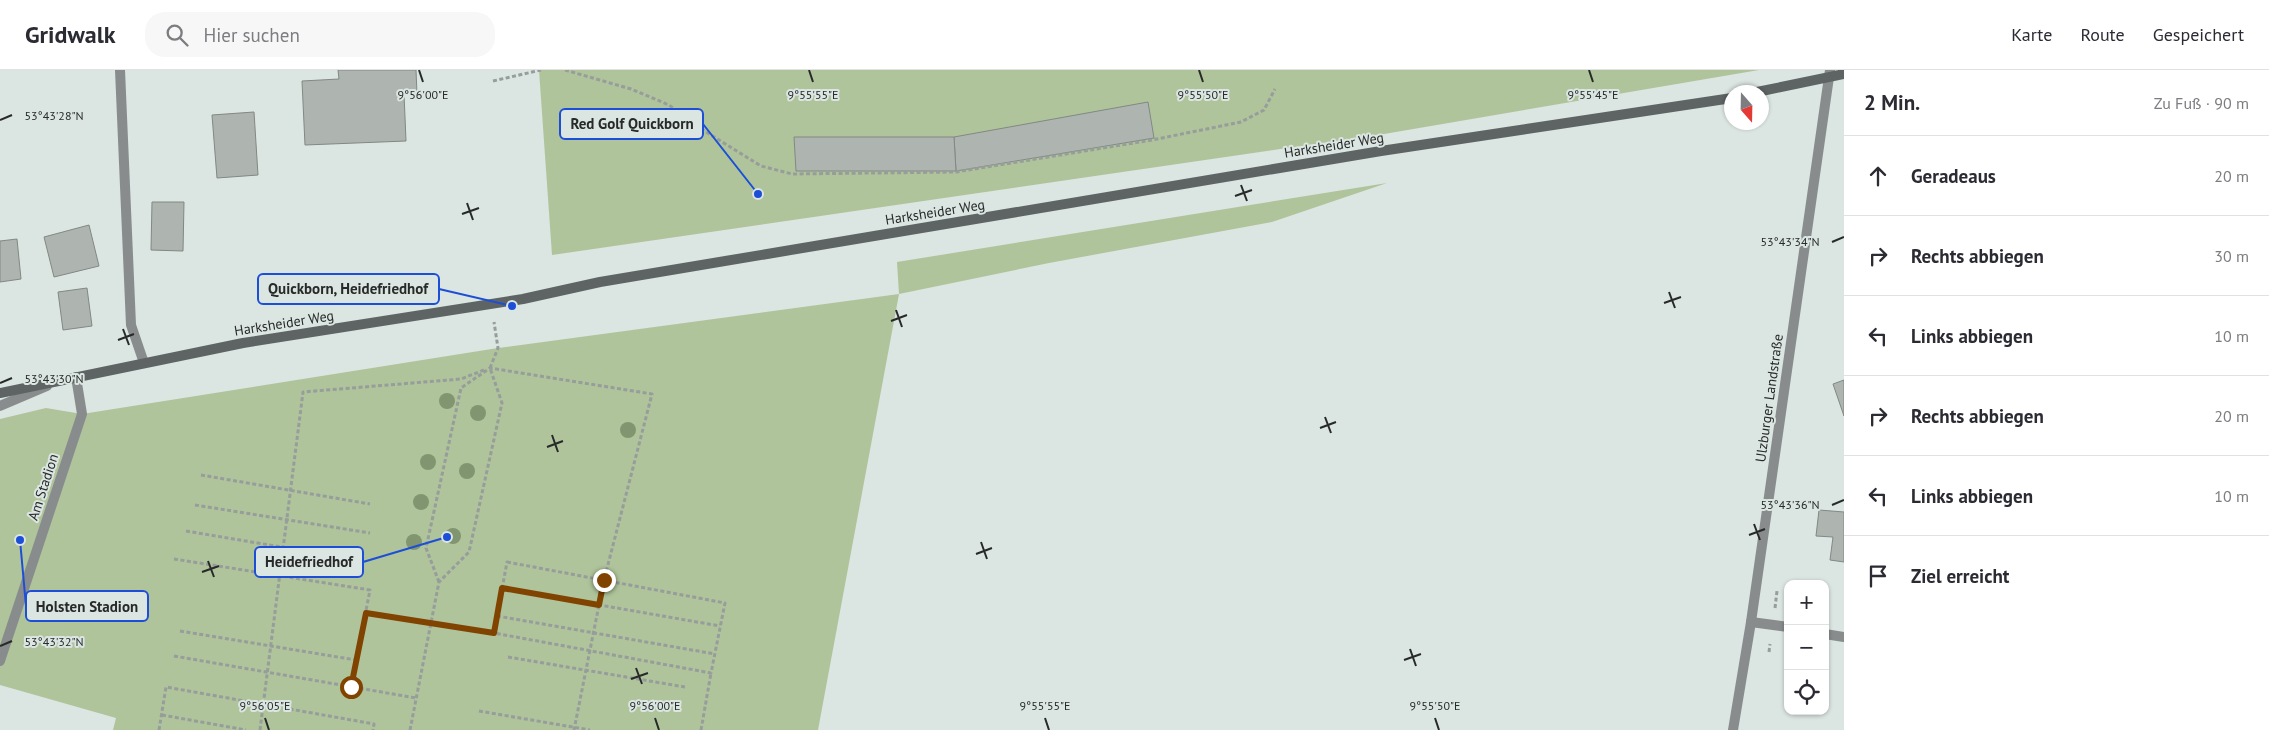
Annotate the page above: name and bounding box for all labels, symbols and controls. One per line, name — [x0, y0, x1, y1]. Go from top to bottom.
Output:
search box — [145, 12, 495, 57]
text: Gridwalk — [25, 19, 115, 50]
icon: search — [163, 21, 191, 49]
text: Hier suchen — [203, 23, 300, 47]
text: Karte — [2011, 23, 2052, 46]
text: Route — [2080, 23, 2125, 46]
text: Gespeichert — [2153, 23, 2244, 46]
north arrow — [1724, 85, 1769, 130]
text: 9°56'00"E — [398, 87, 448, 102]
text: 9°55'55"E — [788, 87, 838, 102]
text: 9°55'50"E — [1178, 87, 1228, 102]
text: 9°55'45"E — [1568, 87, 1618, 102]
text: 2 Min. — [1864, 89, 1920, 116]
text: Zu Fuß · 90 m — [2154, 93, 2249, 113]
text: 53°43'28"N — [24, 108, 84, 123]
callout: Red Golf Quickborn — [560, 109, 703, 139]
text: Red Golf Quickborn — [570, 114, 694, 133]
street label: Harksheider Weg — [1283, 128, 1385, 162]
icon: ahead — [1864, 162, 1892, 190]
text: Geradeaus — [1911, 164, 1996, 188]
text: 20 m — [2214, 166, 2249, 186]
street label: Harksheider Weg — [884, 195, 986, 229]
text: 53°43'34"N — [1760, 234, 1820, 249]
icon: right — [1864, 242, 1892, 270]
text: Rechts abbiegen — [1911, 244, 2044, 268]
text: 30 m — [2214, 246, 2249, 266]
callout: Quickborn, Heidefriedhof — [258, 274, 439, 304]
text: Quickborn, Heidefriedhof — [268, 279, 429, 298]
street label: Harksheider Weg — [233, 306, 335, 340]
icon: left — [1864, 322, 1892, 350]
text: Links abbiegen — [1911, 324, 2033, 348]
text: 10 m — [2214, 326, 2249, 346]
street label: Ulzburger Landstraße — [1751, 333, 1787, 463]
text: 53°43'30"N — [24, 371, 84, 386]
icon: right — [1864, 402, 1892, 430]
text: Rechts abbiegen — [1911, 404, 2044, 428]
text: 20 m — [2214, 406, 2249, 426]
street label: Am Stadion — [24, 451, 62, 523]
icon: left — [1864, 482, 1892, 510]
text: Links abbiegen — [1911, 484, 2033, 508]
text: 10 m — [2214, 486, 2249, 506]
text: 53°43'36"N — [1760, 497, 1820, 512]
callout: Heidefriedhof — [255, 547, 363, 577]
text: Heidefriedhof — [265, 552, 354, 571]
icon: arrive — [1864, 562, 1892, 590]
text: Ziel erreicht — [1911, 564, 2009, 588]
route end — [593, 569, 616, 592]
map controls — [1784, 580, 1829, 715]
button: + — [1784, 580, 1829, 625]
callout: Holsten Stadion — [26, 591, 148, 621]
text: Holsten Stadion — [36, 597, 138, 616]
button: − — [1784, 625, 1829, 670]
text: 53°43'32"N — [24, 634, 84, 649]
button: locate — [1784, 670, 1829, 715]
route start — [340, 676, 363, 699]
text: 9°56'05"E — [240, 698, 290, 713]
text: 9°56'00"E — [630, 698, 680, 713]
text: 9°55'55"E — [1020, 698, 1070, 713]
text: 9°55'50"E — [1410, 698, 1460, 713]

